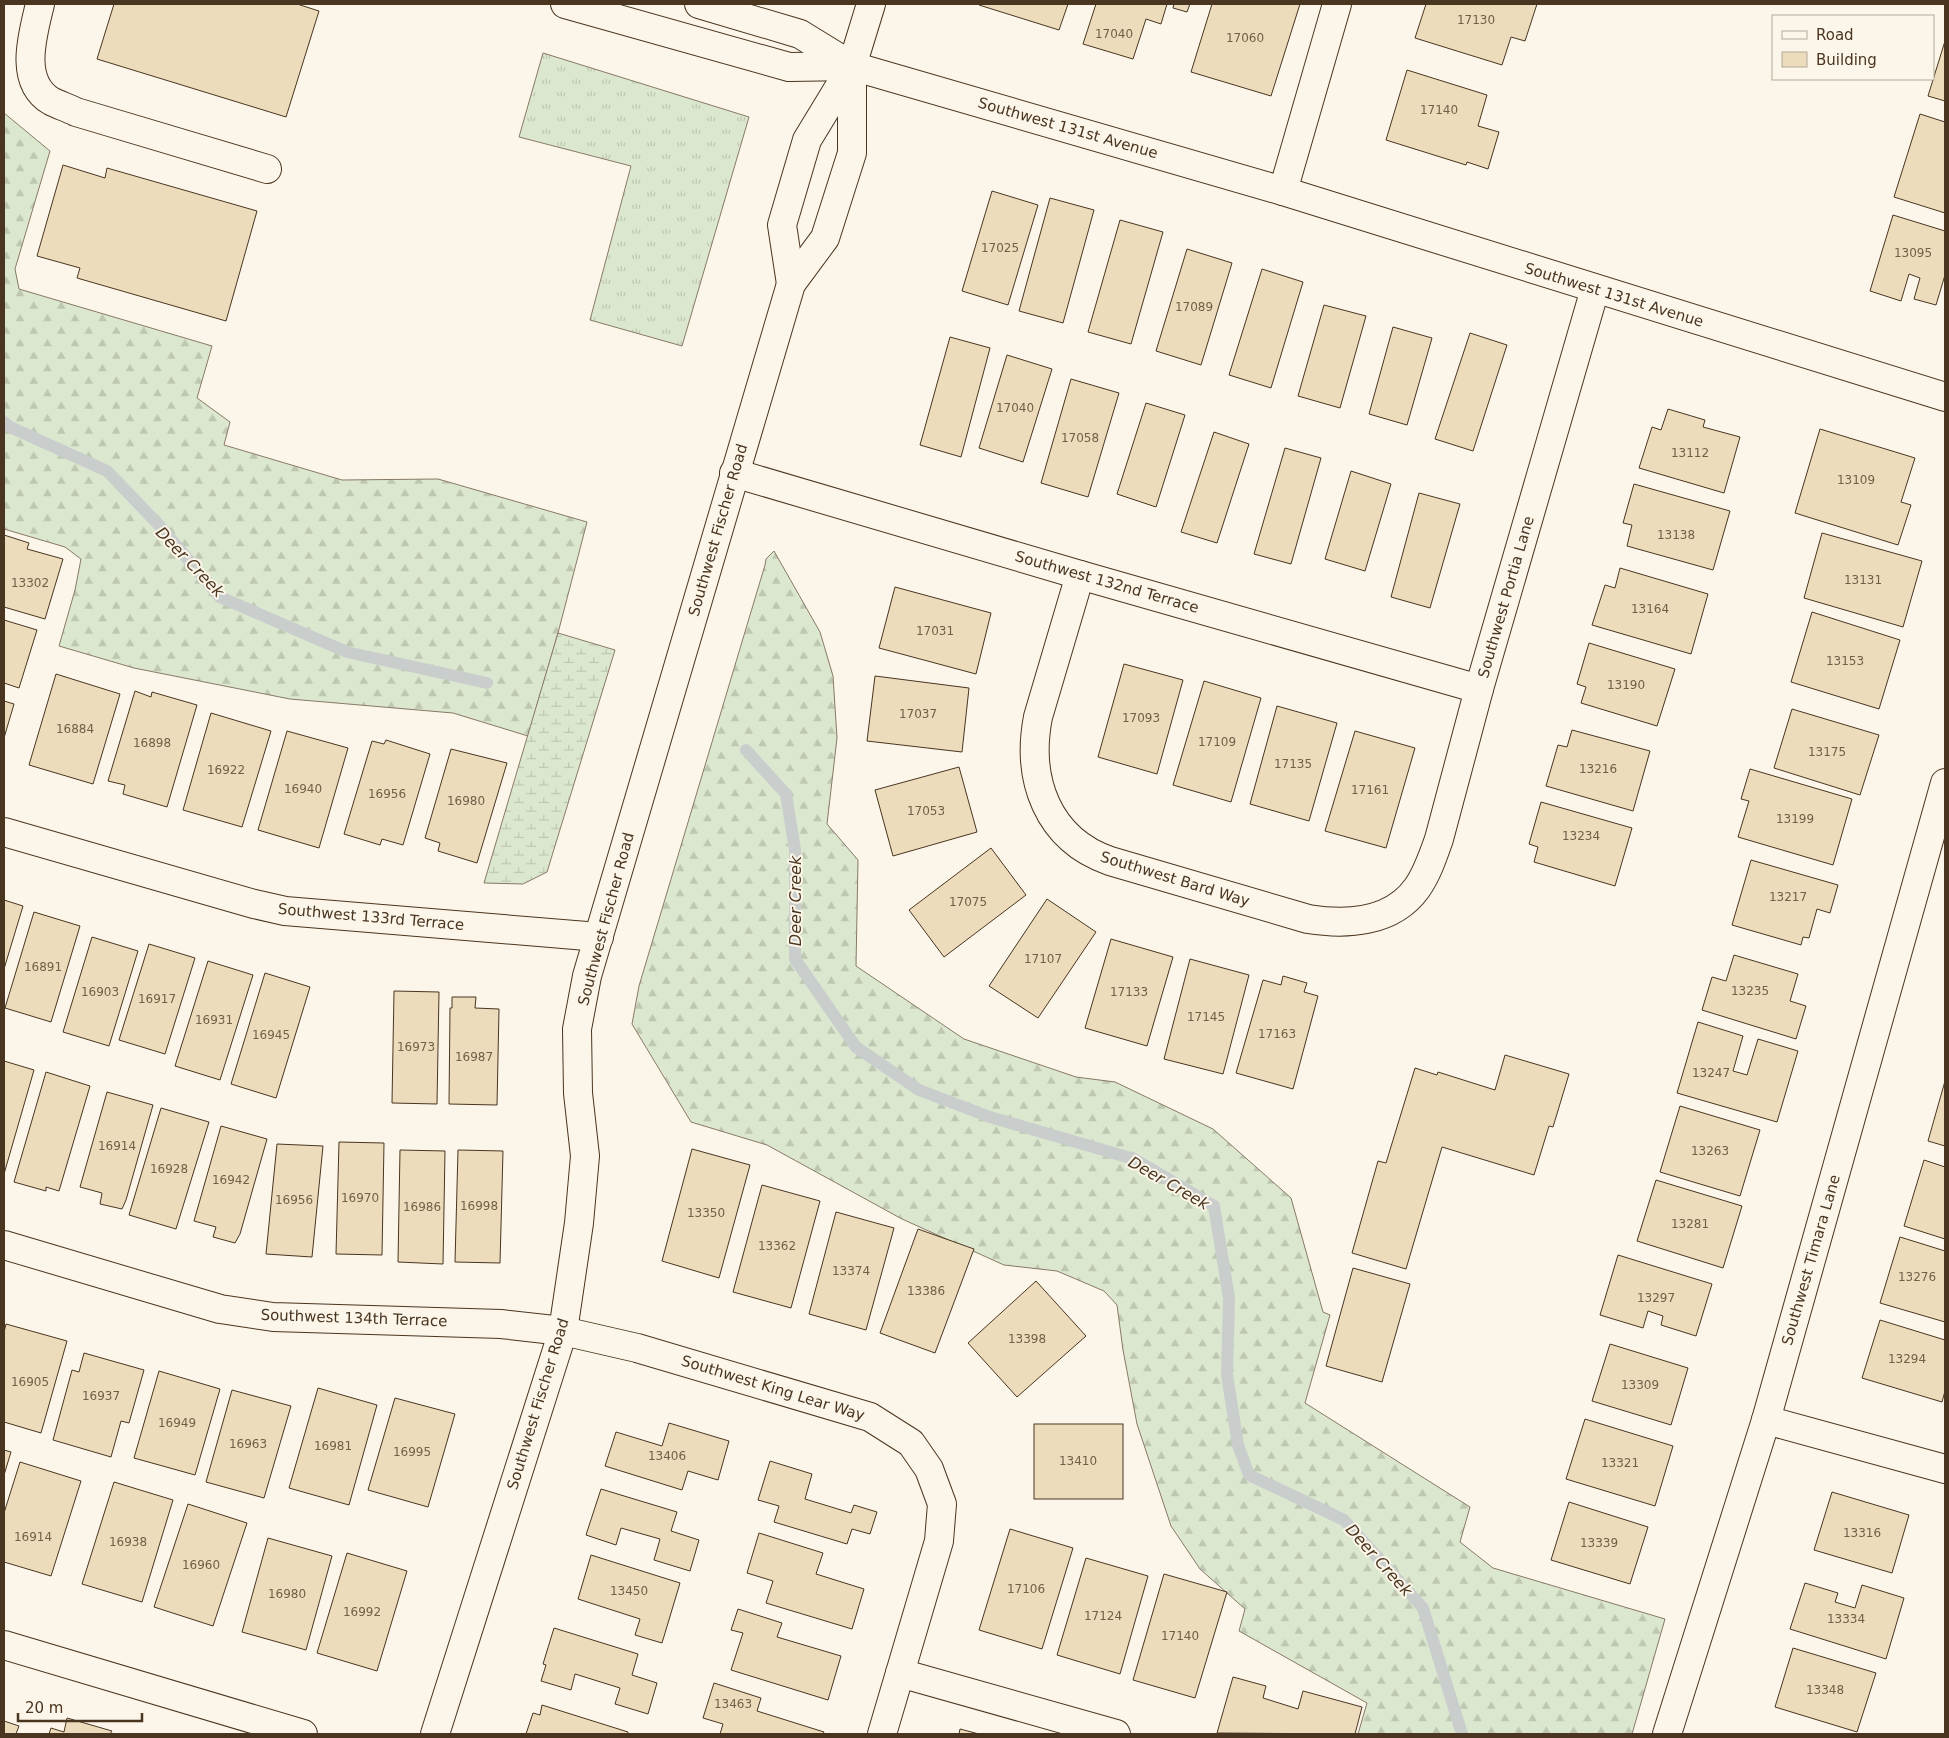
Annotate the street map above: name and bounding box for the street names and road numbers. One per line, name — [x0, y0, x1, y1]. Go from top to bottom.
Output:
street label: Southwest 131st Avenue — [976, 94, 1160, 162]
street label: Southwest 131st Avenue — [1522, 259, 1706, 331]
street label: Southwest Fischer Road — [685, 442, 751, 618]
street label: Southwest Portia Lane — [1474, 514, 1538, 680]
street label: Southwest 132nd Terrace — [1013, 547, 1201, 617]
street label: Southwest Fischer Road — [574, 830, 638, 1008]
street label: Southwest Bard Way — [1098, 848, 1252, 910]
street label: Southwest 133rd Terrace — [277, 900, 465, 934]
street label: Southwest Timara Lane — [1778, 1173, 1844, 1347]
street label: Southwest 134th Terrace — [260, 1306, 448, 1330]
street label: Southwest Fischer Road — [503, 1316, 573, 1492]
street label: Southwest King Lear Way — [679, 1352, 867, 1425]

